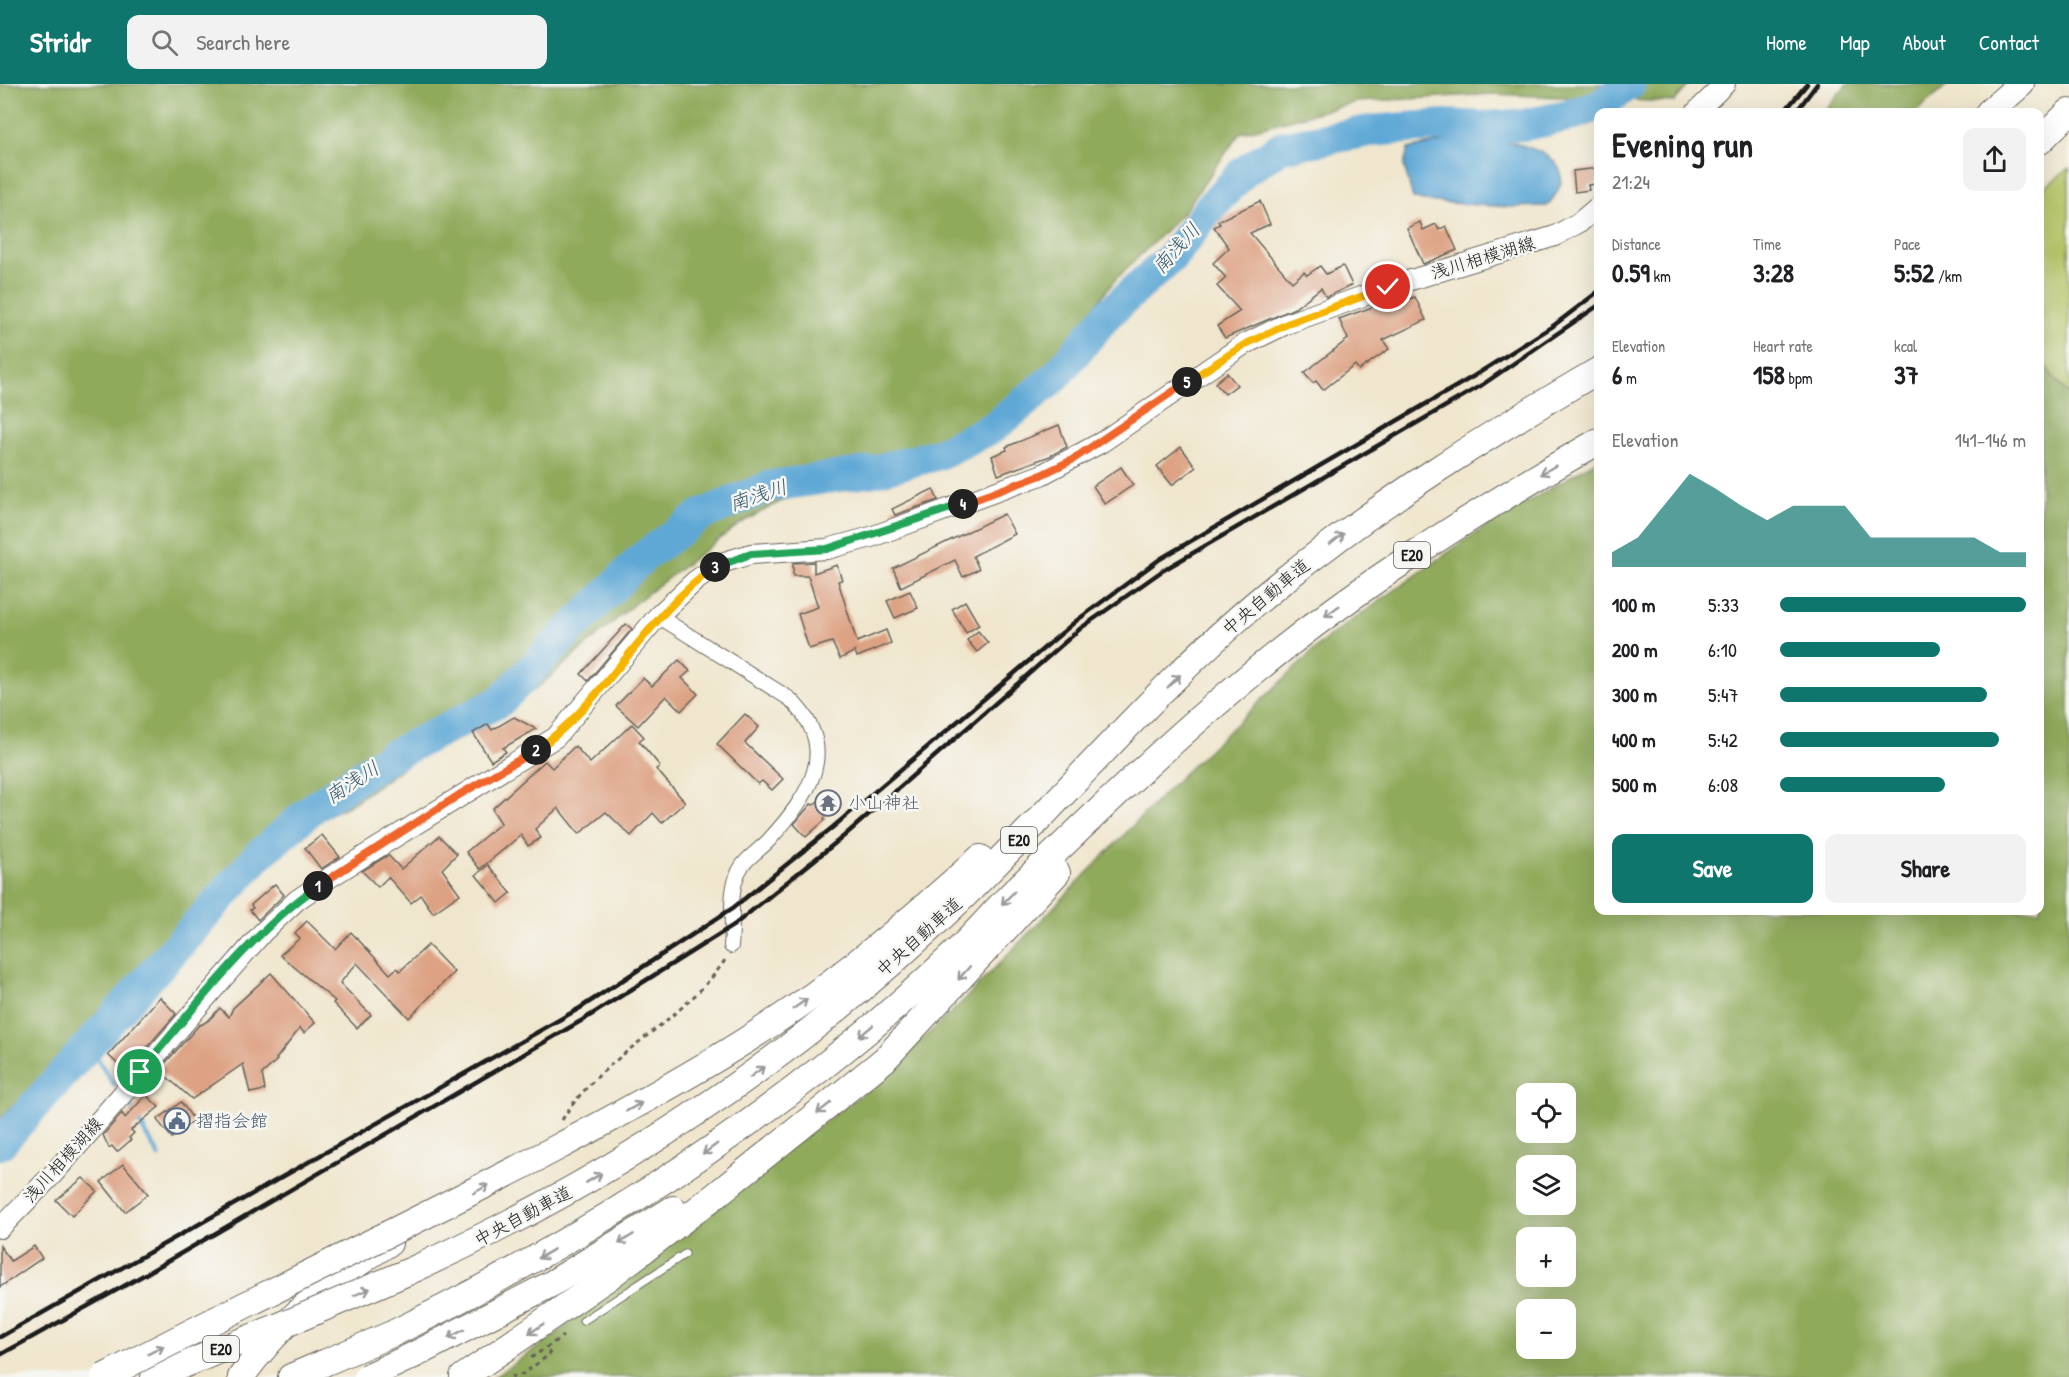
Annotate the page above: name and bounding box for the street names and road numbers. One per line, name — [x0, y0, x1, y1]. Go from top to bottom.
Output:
street label: 浅川相模湖線 — [1428, 230, 1538, 285]
road number: E20 — [1394, 542, 1430, 568]
street label: 中央自動車道 — [1216, 552, 1315, 641]
road number: E20 — [1001, 827, 1037, 853]
street label: 中央自動車道 — [870, 891, 967, 982]
street label: 浅川相模湖線 — [17, 1111, 108, 1208]
street label: 中央自動車道 — [469, 1179, 576, 1252]
road number: E20 — [203, 1336, 239, 1362]

